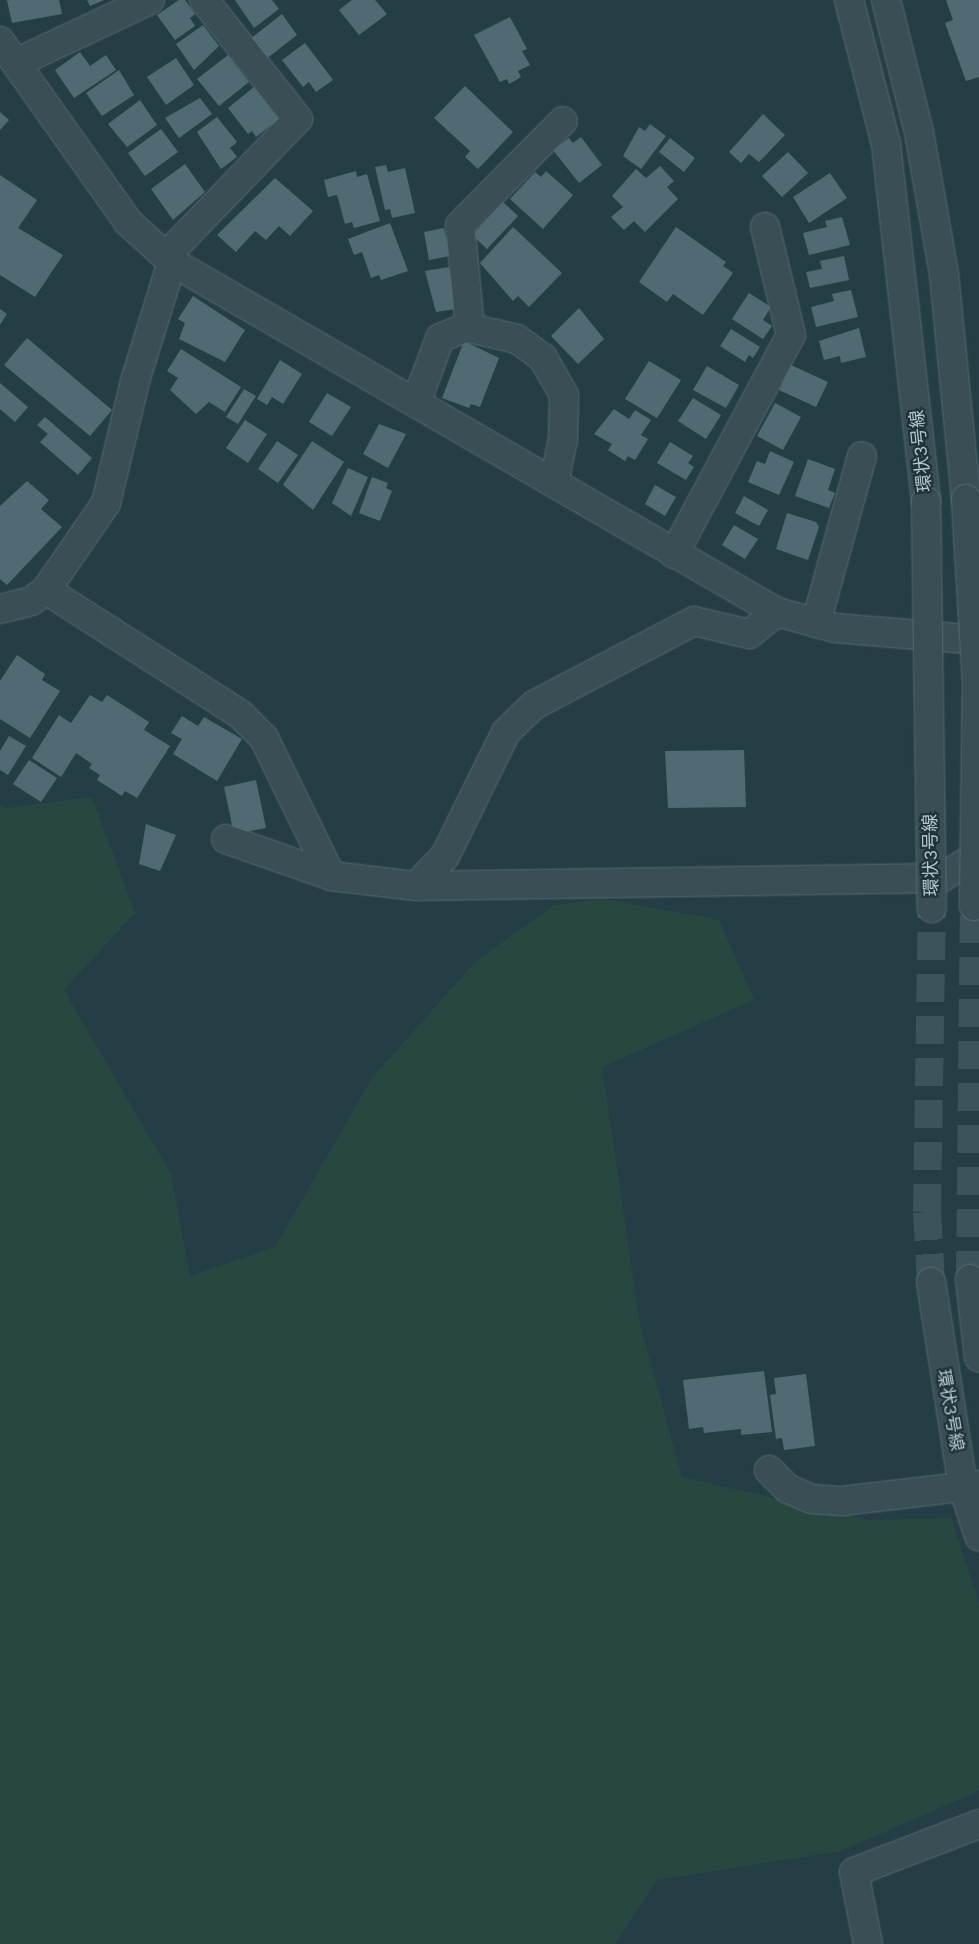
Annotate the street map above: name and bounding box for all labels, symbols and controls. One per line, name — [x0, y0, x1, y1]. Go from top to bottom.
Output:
street label: 環状3号線 — [906, 409, 936, 493]
street label: 環状3号線 — [919, 814, 943, 896]
street label: 環状3号線 — [932, 1368, 968, 1452]

